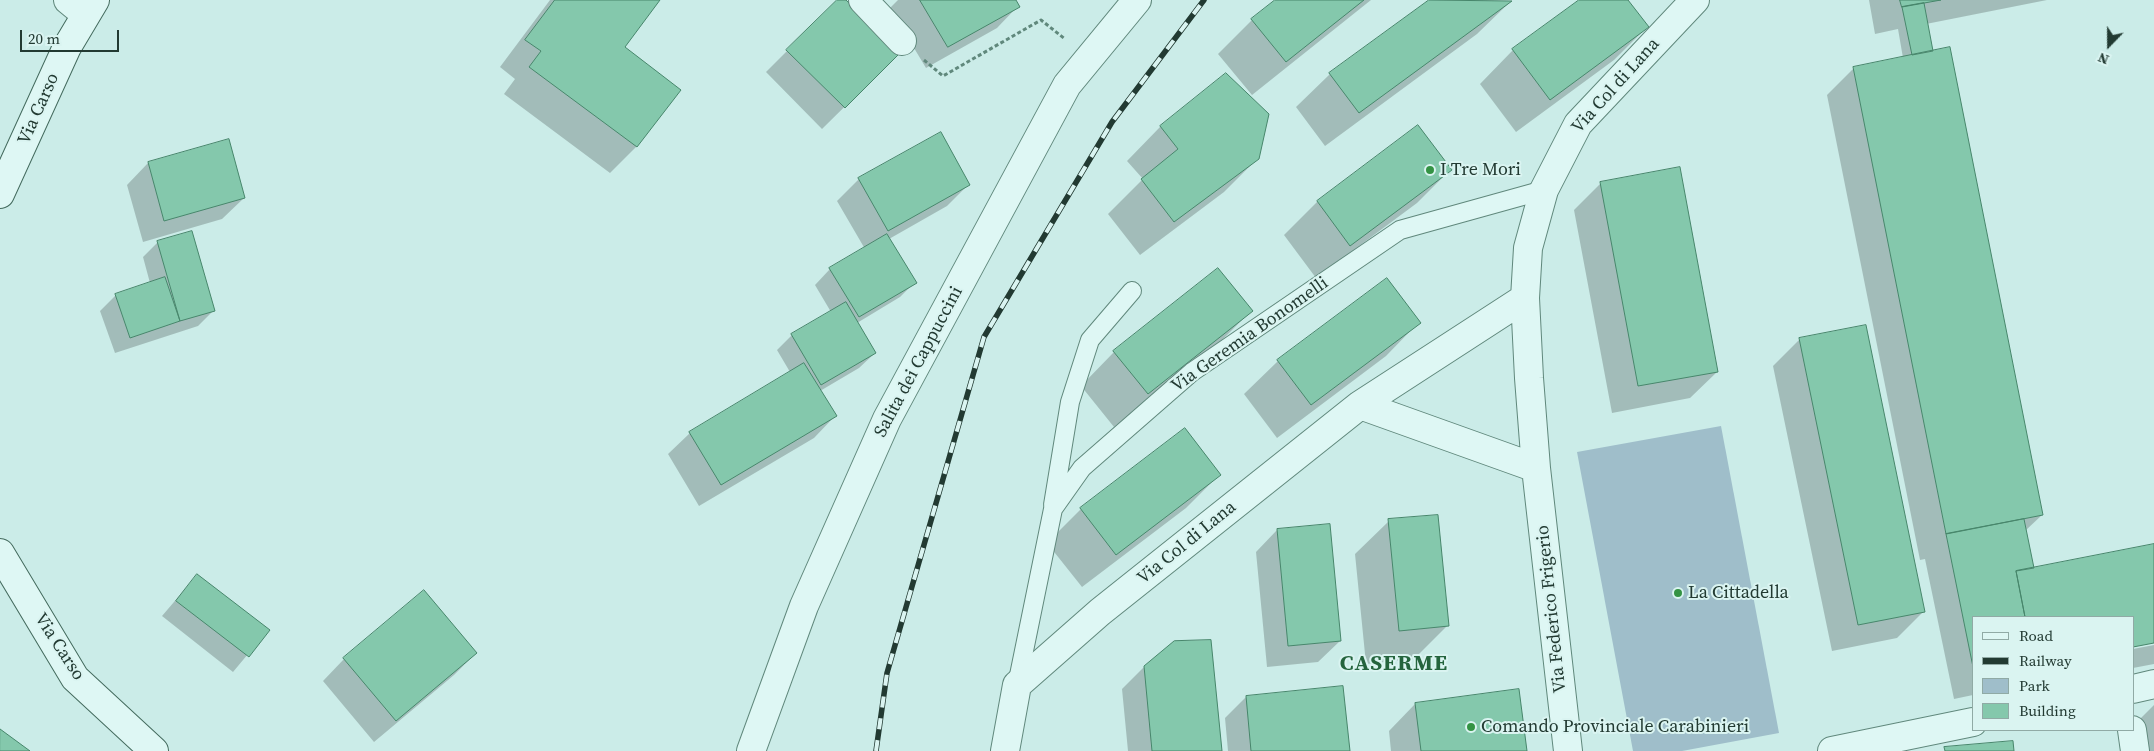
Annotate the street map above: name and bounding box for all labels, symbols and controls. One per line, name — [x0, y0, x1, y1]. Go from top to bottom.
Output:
scale bar — [22, 20, 121, 52]
north arrow — [2084, 20, 2134, 70]
text: 20 m — [28, 28, 60, 49]
street label: Via Col di Lana — [1568, 34, 1664, 138]
text: N — [2095, 48, 2112, 70]
street label: Via Carso — [14, 70, 64, 148]
place label: I Tre Mori — [1440, 159, 1521, 181]
marker: I Tre Mori — [1424, 164, 1436, 176]
street label: Via Geremia Bonomelli — [1167, 273, 1333, 397]
street label: Salita dei Cappuccini — [870, 283, 968, 441]
street label: Via Col di Lana — [1133, 497, 1241, 589]
street label: Via Federico Frigerio — [1532, 524, 1572, 694]
place label: La Cittadella — [1688, 582, 1789, 604]
marker: La Cittadella — [1672, 587, 1684, 599]
street label: Via Carso — [29, 609, 89, 685]
legend — [1972, 616, 2134, 731]
text: Road — [2019, 625, 2053, 646]
text: Railway — [2019, 650, 2072, 671]
district label: CASERME — [1339, 651, 1449, 677]
text: Park — [2019, 675, 2050, 696]
text: Building — [2019, 700, 2076, 721]
place label: Comando Provinciale Carabinieri — [1481, 716, 1749, 738]
marker: Comando Provinciale Carabinieri — [1465, 721, 1477, 733]

